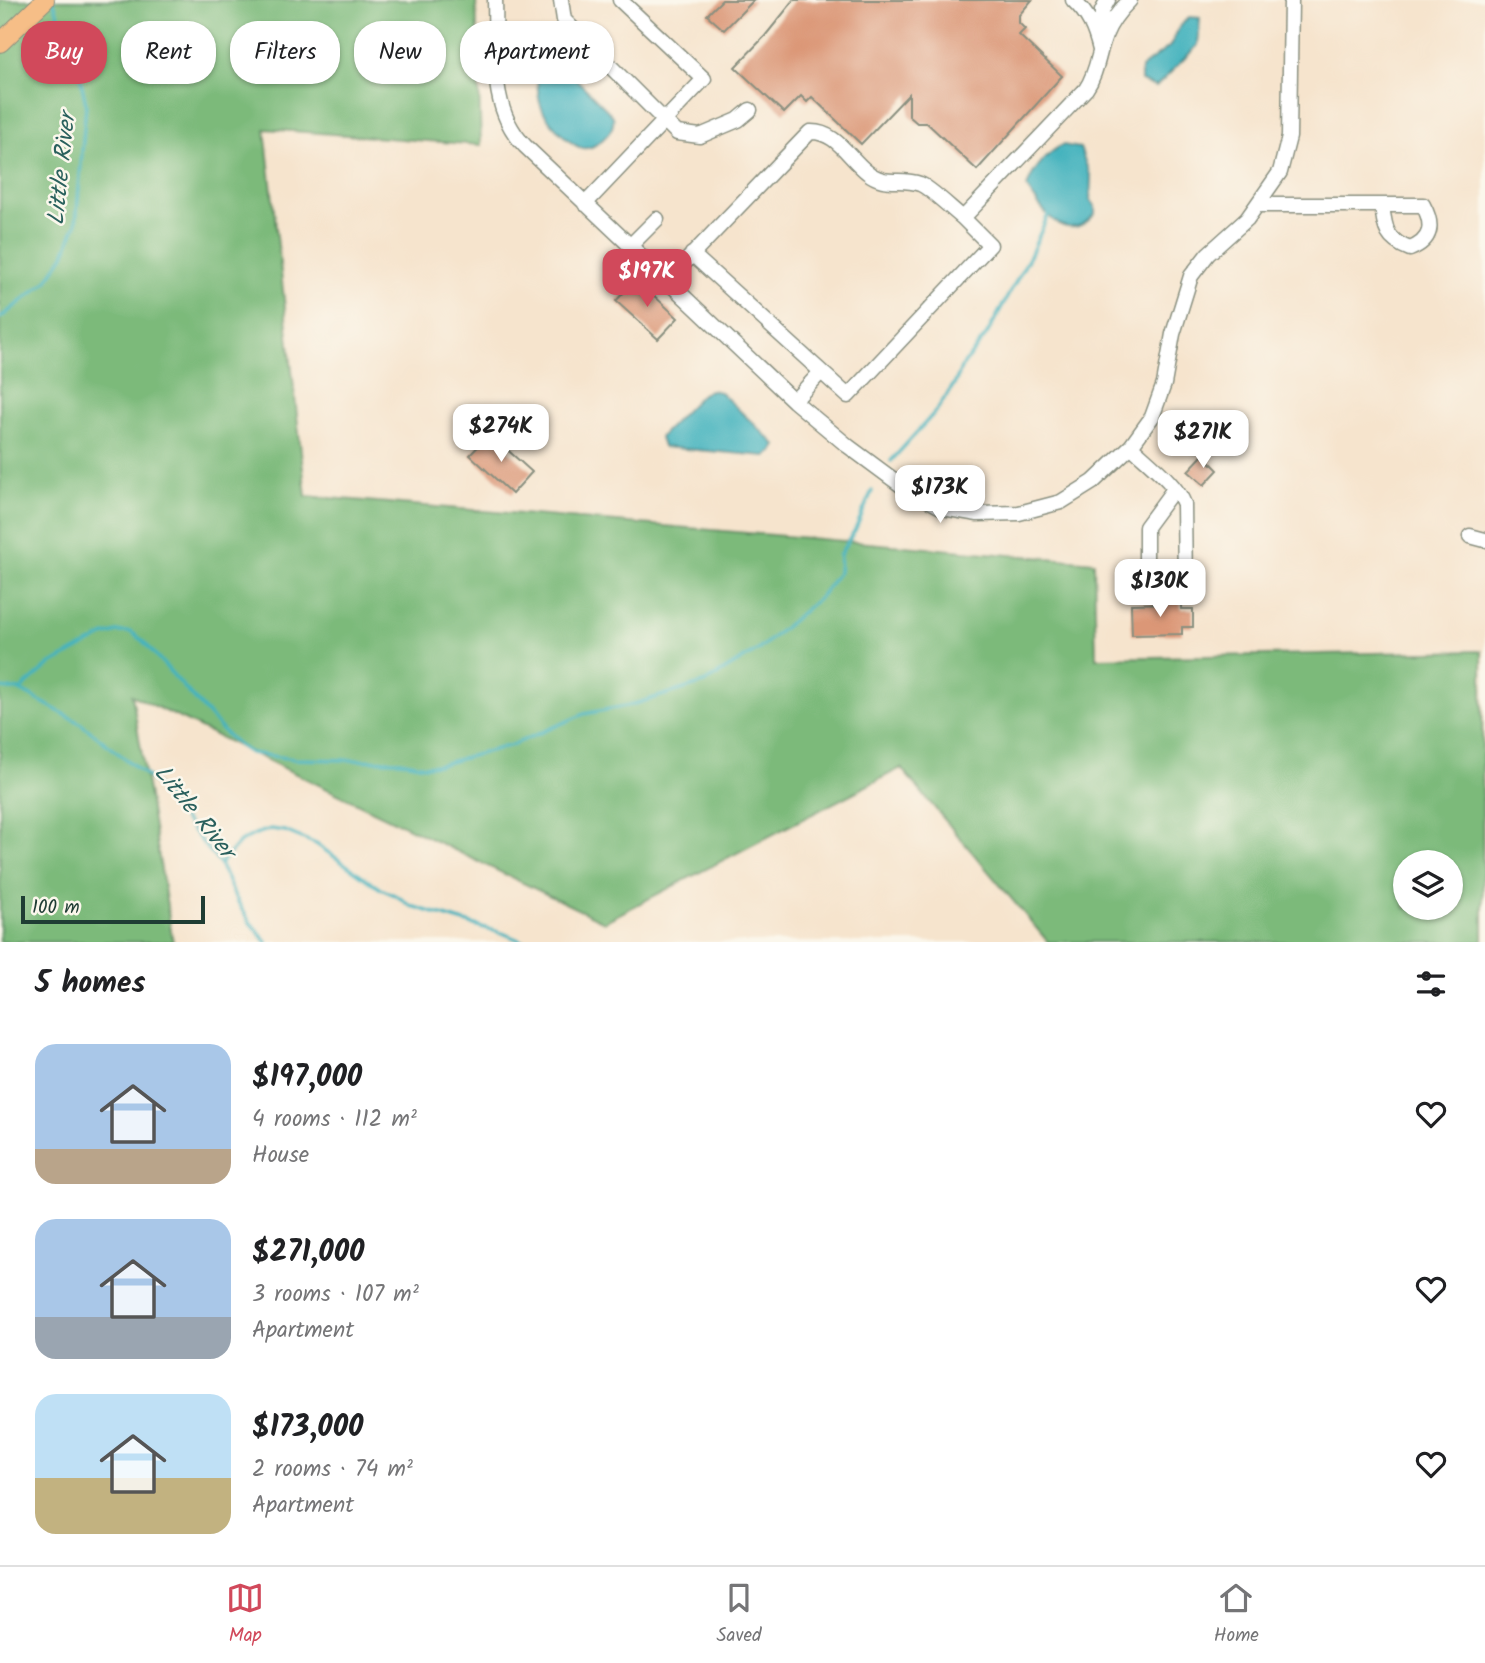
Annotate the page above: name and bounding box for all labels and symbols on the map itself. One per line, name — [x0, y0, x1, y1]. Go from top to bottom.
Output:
water label: Little River — [37, 106, 88, 227]
pin: $197K — [598, 250, 696, 309]
pin: $274K — [452, 405, 550, 464]
pin: $271K — [1154, 410, 1252, 470]
pin: $173K — [891, 466, 989, 525]
pin: $130K — [1111, 560, 1209, 619]
water label: Little River — [143, 756, 248, 872]
scale bar — [21, 893, 205, 925]

